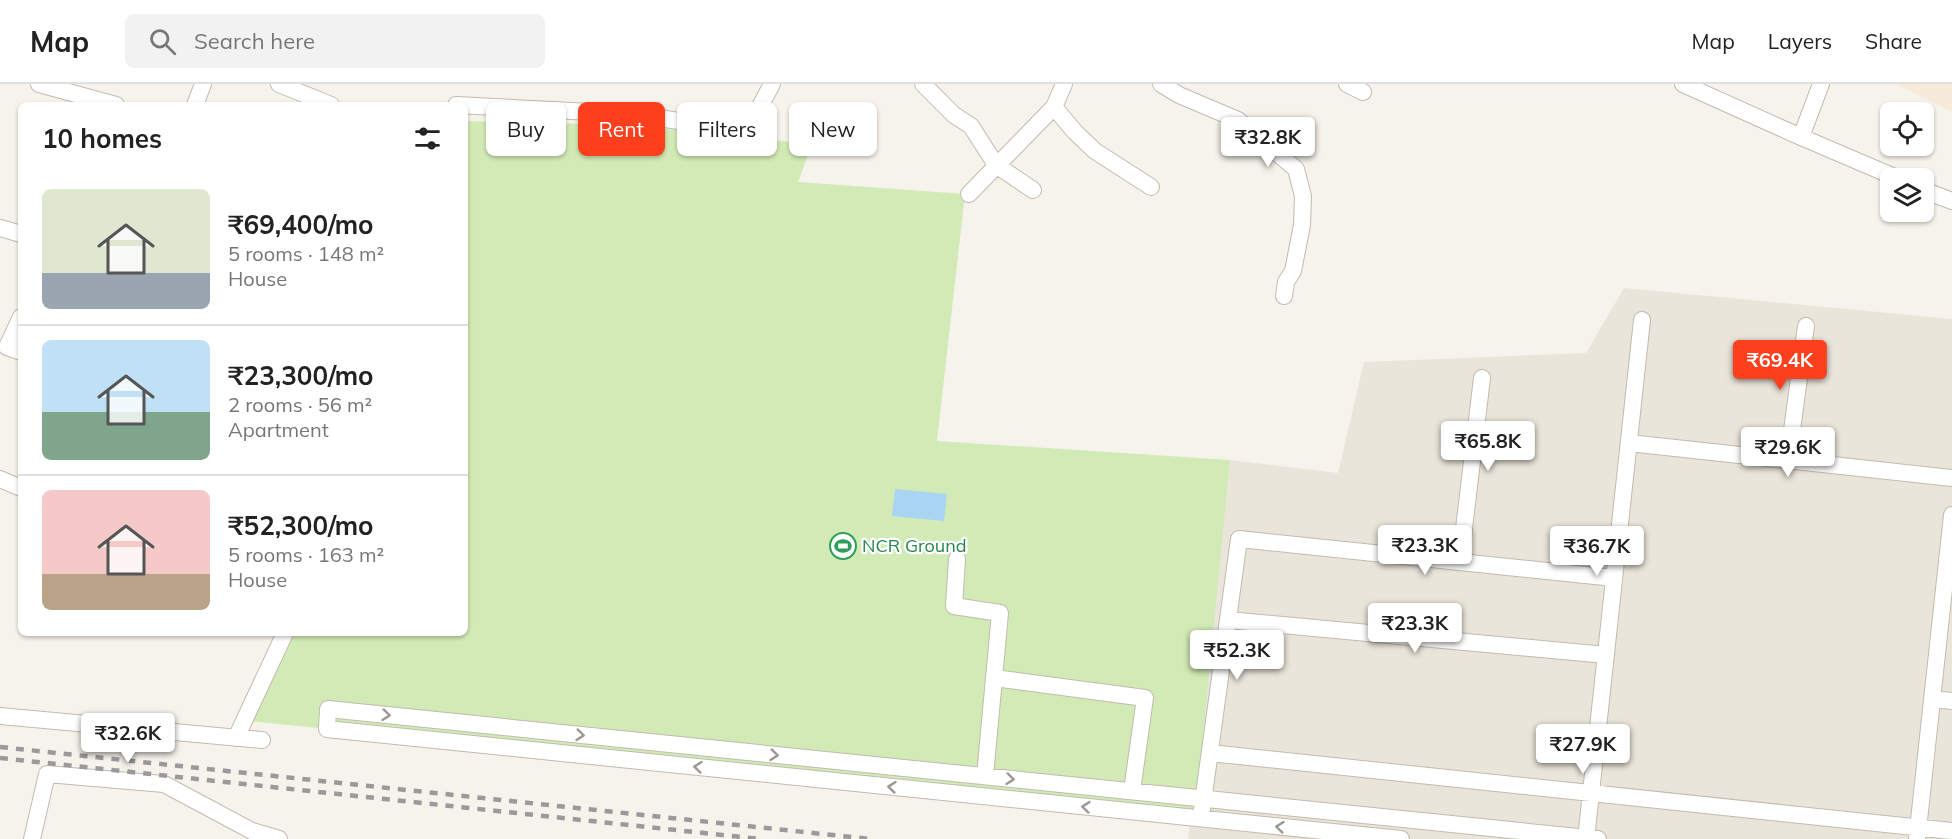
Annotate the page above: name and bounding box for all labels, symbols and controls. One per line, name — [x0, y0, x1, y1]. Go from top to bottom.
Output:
search box — [125, 14, 545, 68]
text: Map — [30, 24, 89, 59]
icon: search — [146, 25, 179, 58]
text: Search here — [194, 27, 315, 55]
text: Map — [1692, 28, 1735, 54]
text: Layers — [1768, 28, 1832, 54]
text: Share — [1865, 28, 1922, 54]
chip: Buy — [486, 102, 566, 156]
chip: Rent — [578, 102, 665, 156]
chip: Filters — [677, 102, 777, 156]
chip: New — [789, 102, 877, 156]
map controls — [1880, 102, 1934, 222]
button: locate — [1880, 102, 1934, 156]
pin: ₹32.8K — [1219, 117, 1317, 168]
text: 10 homes — [42, 122, 162, 155]
icon: filters — [411, 122, 444, 155]
text: ₹32.8K — [1235, 124, 1301, 149]
button: layers — [1880, 168, 1934, 222]
text: ₹69,400/mo — [228, 208, 373, 241]
icon: home — [90, 213, 162, 285]
text: 5 rooms · 148 m² — [228, 241, 384, 266]
text: House — [228, 266, 287, 291]
pin: ₹69.4K — [1731, 340, 1829, 391]
text: ₹69.4K — [1747, 347, 1813, 372]
text: ₹23,300/mo — [228, 359, 373, 392]
icon: home — [90, 364, 162, 436]
text: 2 rooms · 56 m² — [228, 392, 372, 417]
text: Apartment — [228, 417, 329, 442]
pin: ₹65.8K — [1439, 421, 1537, 472]
pin: ₹29.6K — [1739, 427, 1837, 478]
text: ₹65.8K — [1455, 428, 1521, 453]
text: ₹29.6K — [1755, 434, 1821, 459]
text: ₹52,300/mo — [228, 509, 373, 542]
icon: home — [90, 514, 162, 586]
pin: ₹23.3K — [1376, 525, 1474, 576]
pin: ₹36.7K — [1548, 526, 1646, 577]
sports icon: NCR Ground — [828, 531, 858, 561]
text: ₹23.3K — [1392, 532, 1458, 557]
text: ₹36.7K — [1564, 533, 1630, 558]
place label: NCR Ground — [862, 534, 967, 557]
text: 5 rooms · 163 m² — [228, 542, 384, 567]
text: House — [228, 567, 287, 592]
pin: ₹23.3K — [1366, 603, 1464, 654]
text: ₹23.3K — [1382, 610, 1448, 635]
pin: ₹52.3K — [1188, 630, 1286, 681]
text: ₹52.3K — [1204, 637, 1270, 662]
one-way arrow — [381, 708, 391, 721]
pin: ₹32.6K — [79, 713, 177, 764]
text: ₹32.6K — [95, 720, 161, 745]
pin: ₹27.9K — [1534, 724, 1632, 775]
one-way arrow — [575, 728, 585, 741]
text: ₹27.9K — [1550, 731, 1616, 756]
one-way arrow — [769, 748, 779, 761]
one-way arrow — [694, 761, 703, 774]
one-way arrow — [1005, 772, 1014, 785]
one-way arrow — [888, 781, 897, 794]
one-way arrow — [1082, 801, 1091, 814]
one-way arrow — [1276, 821, 1285, 834]

